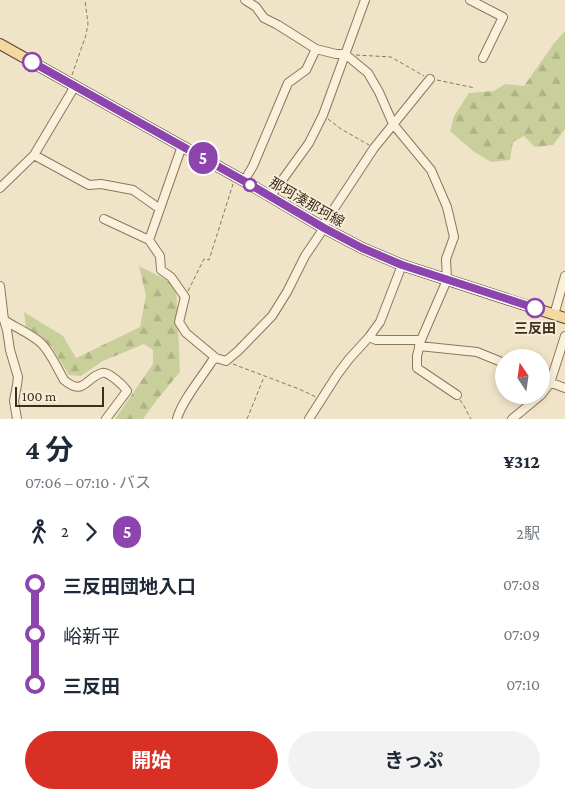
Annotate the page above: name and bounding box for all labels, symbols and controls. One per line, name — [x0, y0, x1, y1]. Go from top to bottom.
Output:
unlabelled marker — [22, 52, 42, 72]
line badge: 5 — [187, 142, 219, 174]
text: 5 — [199, 148, 207, 168]
street label: 那珂湊那珂線 — [267, 174, 347, 230]
unlabelled marker — [243, 178, 257, 192]
marker: 三反田 — [525, 298, 545, 318]
place label: 三反田 — [514, 320, 556, 336]
north arrow — [495, 349, 550, 404]
map controls — [495, 349, 550, 404]
scale bar — [15, 384, 104, 407]
text: 100 m — [22, 388, 56, 404]
text: 4 分 — [25, 434, 73, 465]
text: ¥312 — [504, 451, 540, 472]
text: 07:06 – 07:10 · バス — [25, 474, 151, 491]
icon: walk — [25, 518, 53, 546]
icon: forward — [77, 518, 105, 546]
text: 5 — [123, 522, 131, 542]
text: 2 — [61, 523, 69, 540]
text: 2駅 — [516, 525, 540, 542]
text: 三反田団地入口 — [63, 576, 196, 597]
text: 07:08 — [503, 576, 540, 593]
text: 峪新平 — [63, 626, 120, 647]
text: 07:09 — [503, 626, 540, 643]
text: 三反田 — [63, 676, 120, 697]
text: 07:10 — [506, 676, 540, 693]
button: 開始 — [25, 731, 278, 789]
button: きっぷ — [288, 731, 540, 789]

